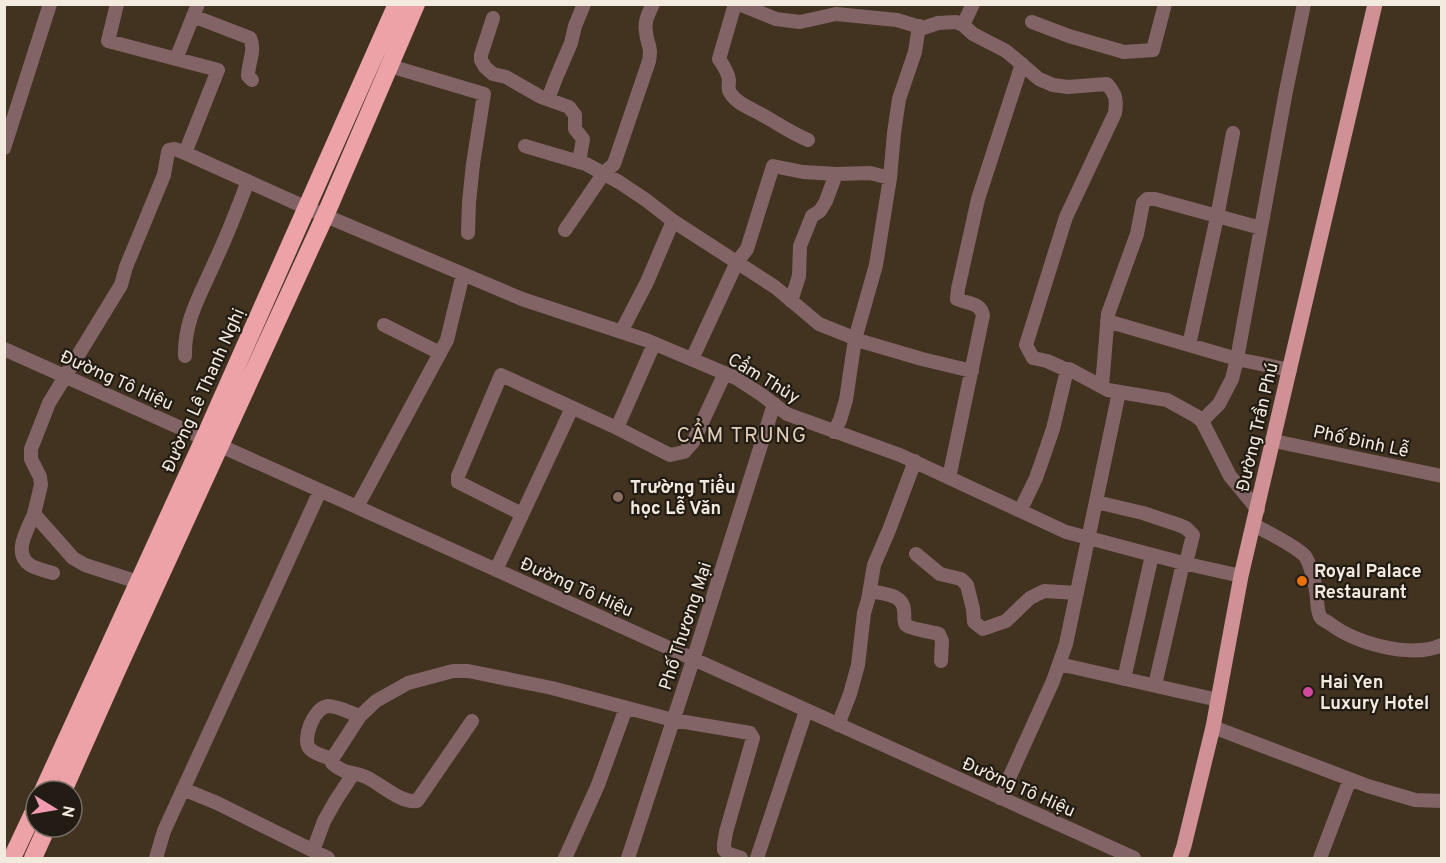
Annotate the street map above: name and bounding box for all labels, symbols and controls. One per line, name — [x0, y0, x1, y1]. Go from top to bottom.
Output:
street label: Đường Lê Thanh Nghị — [158, 305, 251, 476]
street label: Cẩm Thủy — [723, 345, 806, 410]
street label: Đường Tô Hiệu — [56, 346, 177, 417]
street label: Đường Trần Phú — [1231, 360, 1284, 494]
district label: CẨM TRUNG — [676, 417, 808, 450]
street label: Phố Đinh Lễ — [1311, 419, 1411, 464]
place label: Trường Tiểu học Lễ Văn — [630, 473, 736, 521]
marker: Trường Tiểu học Lễ Văn — [611, 490, 625, 504]
street label: Đường Tô Hiệu — [516, 553, 637, 624]
street label: Phố Thương Mại — [654, 559, 718, 693]
place label: Royal Palace Restaurant — [1314, 561, 1422, 605]
marker: Royal Palace Restaurant — [1295, 574, 1309, 588]
place label: Hai Yen Luxury Hotel — [1320, 672, 1429, 716]
marker: Hai Yen Luxury Hotel — [1301, 685, 1315, 699]
street label: Đường Tô Hiệu — [958, 753, 1079, 824]
north arrow — [24, 779, 84, 839]
text: N — [56, 804, 78, 819]

